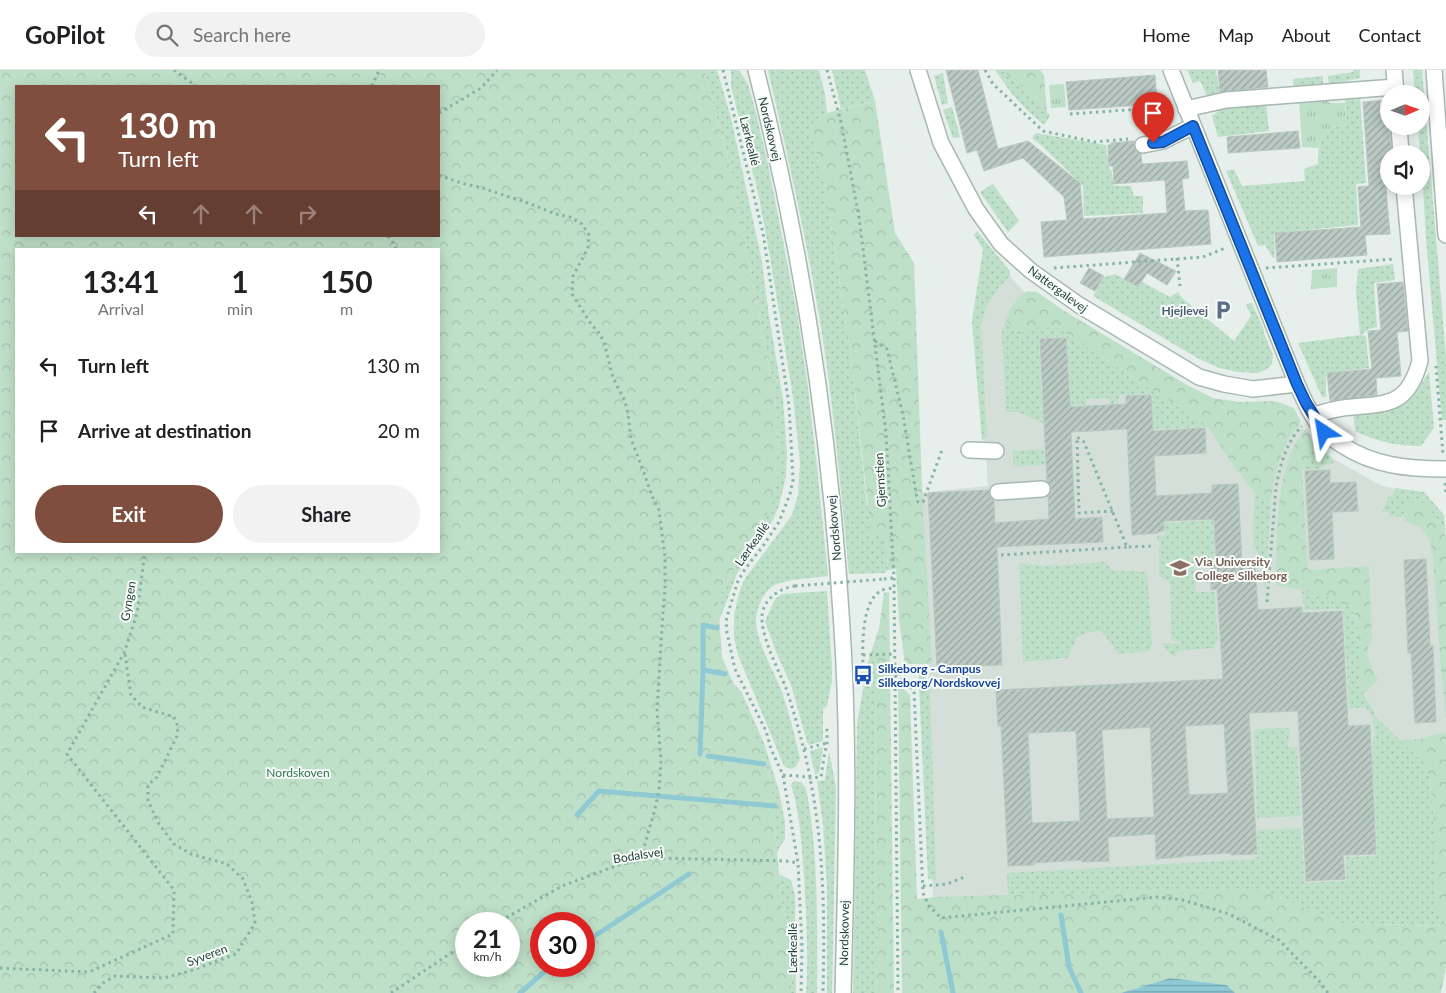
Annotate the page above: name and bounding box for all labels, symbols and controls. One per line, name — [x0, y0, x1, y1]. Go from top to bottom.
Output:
search box — [135, 12, 485, 57]
text: GoPilot — [25, 20, 105, 49]
icon: search — [153, 21, 181, 49]
text: Search here — [193, 23, 291, 46]
text: Home — [1142, 24, 1190, 46]
text: Map — [1218, 24, 1254, 46]
text: About — [1282, 24, 1331, 46]
text: Contact — [1359, 24, 1421, 46]
north arrow — [1380, 85, 1430, 135]
map controls — [1380, 85, 1430, 195]
pin — [1132, 92, 1174, 143]
street label: Nordskovvej — [755, 95, 785, 163]
icon: arrive — [1139, 99, 1167, 127]
text: 130 m — [118, 103, 217, 145]
icon: left — [35, 105, 100, 170]
street label: Lærkeallé — [737, 115, 763, 167]
text: Turn left — [118, 145, 199, 172]
button: sound — [1380, 145, 1430, 195]
icon: left — [134, 200, 162, 228]
icon: ahead — [187, 200, 215, 228]
icon: ahead — [240, 200, 268, 228]
icon: right — [293, 200, 321, 228]
street label: Nattergalevej — [1025, 262, 1091, 316]
text: 13:41 — [82, 263, 160, 299]
text: 1 — [231, 263, 249, 299]
text: 150 — [320, 263, 373, 299]
text: Arrival — [98, 299, 144, 318]
text: min — [227, 299, 253, 318]
text: m — [340, 299, 353, 318]
parking icon: Hjejlevej — [1212, 299, 1234, 321]
place label: Hjejlevej — [1161, 303, 1208, 318]
icon: left — [35, 352, 63, 380]
text: Turn left — [78, 354, 149, 377]
text: 130 m — [366, 354, 420, 377]
position arrow — [1297, 405, 1349, 457]
icon: arrive — [35, 417, 63, 445]
text: Arrive at destination — [78, 419, 251, 442]
text: 20 m — [377, 419, 420, 442]
street label: Gjernstien — [871, 452, 889, 508]
button: Exit — [35, 485, 223, 543]
button: Share — [233, 485, 420, 543]
street label: Nordskovvej — [824, 495, 844, 561]
street label: Lærkeallé — [731, 519, 773, 569]
place label: Via University College Silkeborg — [1194, 554, 1288, 583]
school or university icon: Via University College Silkeborg — [1169, 557, 1191, 579]
street label: Gyngen — [117, 580, 139, 622]
place label: Silkeborg - Campus Silkeborg/Nordskovvej — [878, 661, 1000, 690]
bus stop icon: Silkeborg - Campus Silkeborg/Nordskovvej — [852, 664, 874, 686]
park label: Nordskoven — [266, 765, 330, 780]
street label: Bodalsvej — [612, 844, 664, 866]
street label: Nordskovvej — [836, 900, 852, 966]
speed limit sign: 30 — [530, 912, 595, 977]
text: 21 — [473, 923, 502, 953]
street label: Lærkeallé — [785, 923, 800, 973]
street label: Syveren — [185, 941, 229, 969]
text: km/h — [473, 949, 502, 964]

